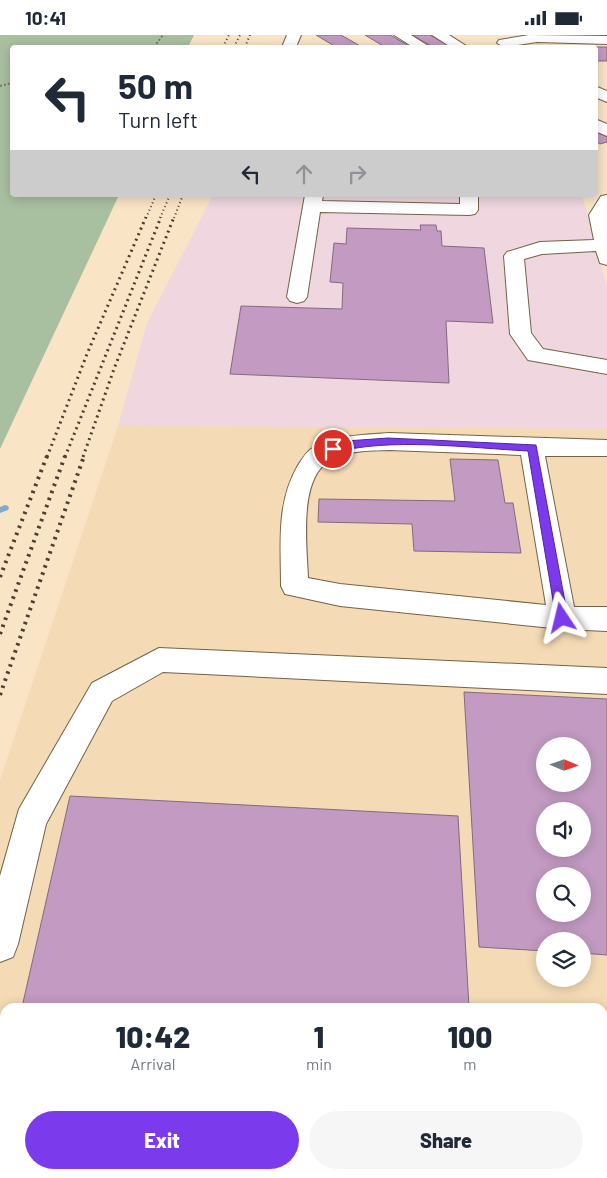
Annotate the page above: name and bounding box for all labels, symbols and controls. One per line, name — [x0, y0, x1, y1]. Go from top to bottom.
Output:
text: 10:41 — [25, 6, 66, 29]
text: 50 m — [118, 64, 193, 106]
icon: left — [35, 65, 100, 130]
text: Turn left — [118, 106, 198, 132]
icon: left — [237, 160, 265, 188]
icon: ahead — [290, 160, 318, 188]
icon: right — [343, 160, 371, 188]
pin — [312, 428, 354, 470]
icon: arrive — [319, 435, 347, 463]
position arrow — [535, 591, 587, 643]
north arrow — [536, 737, 591, 793]
map controls — [536, 737, 591, 987]
button: sound — [536, 802, 591, 857]
button: search — [536, 867, 591, 922]
button: layers — [536, 932, 591, 987]
text: 10:42 — [116, 1018, 190, 1054]
text: 1 — [314, 1018, 324, 1054]
text: 100 — [447, 1018, 492, 1054]
text: Arrival — [131, 1054, 175, 1073]
text: min — [306, 1054, 332, 1073]
text: m — [463, 1054, 477, 1073]
button: Exit — [25, 1111, 299, 1169]
button: Share — [309, 1111, 583, 1169]

